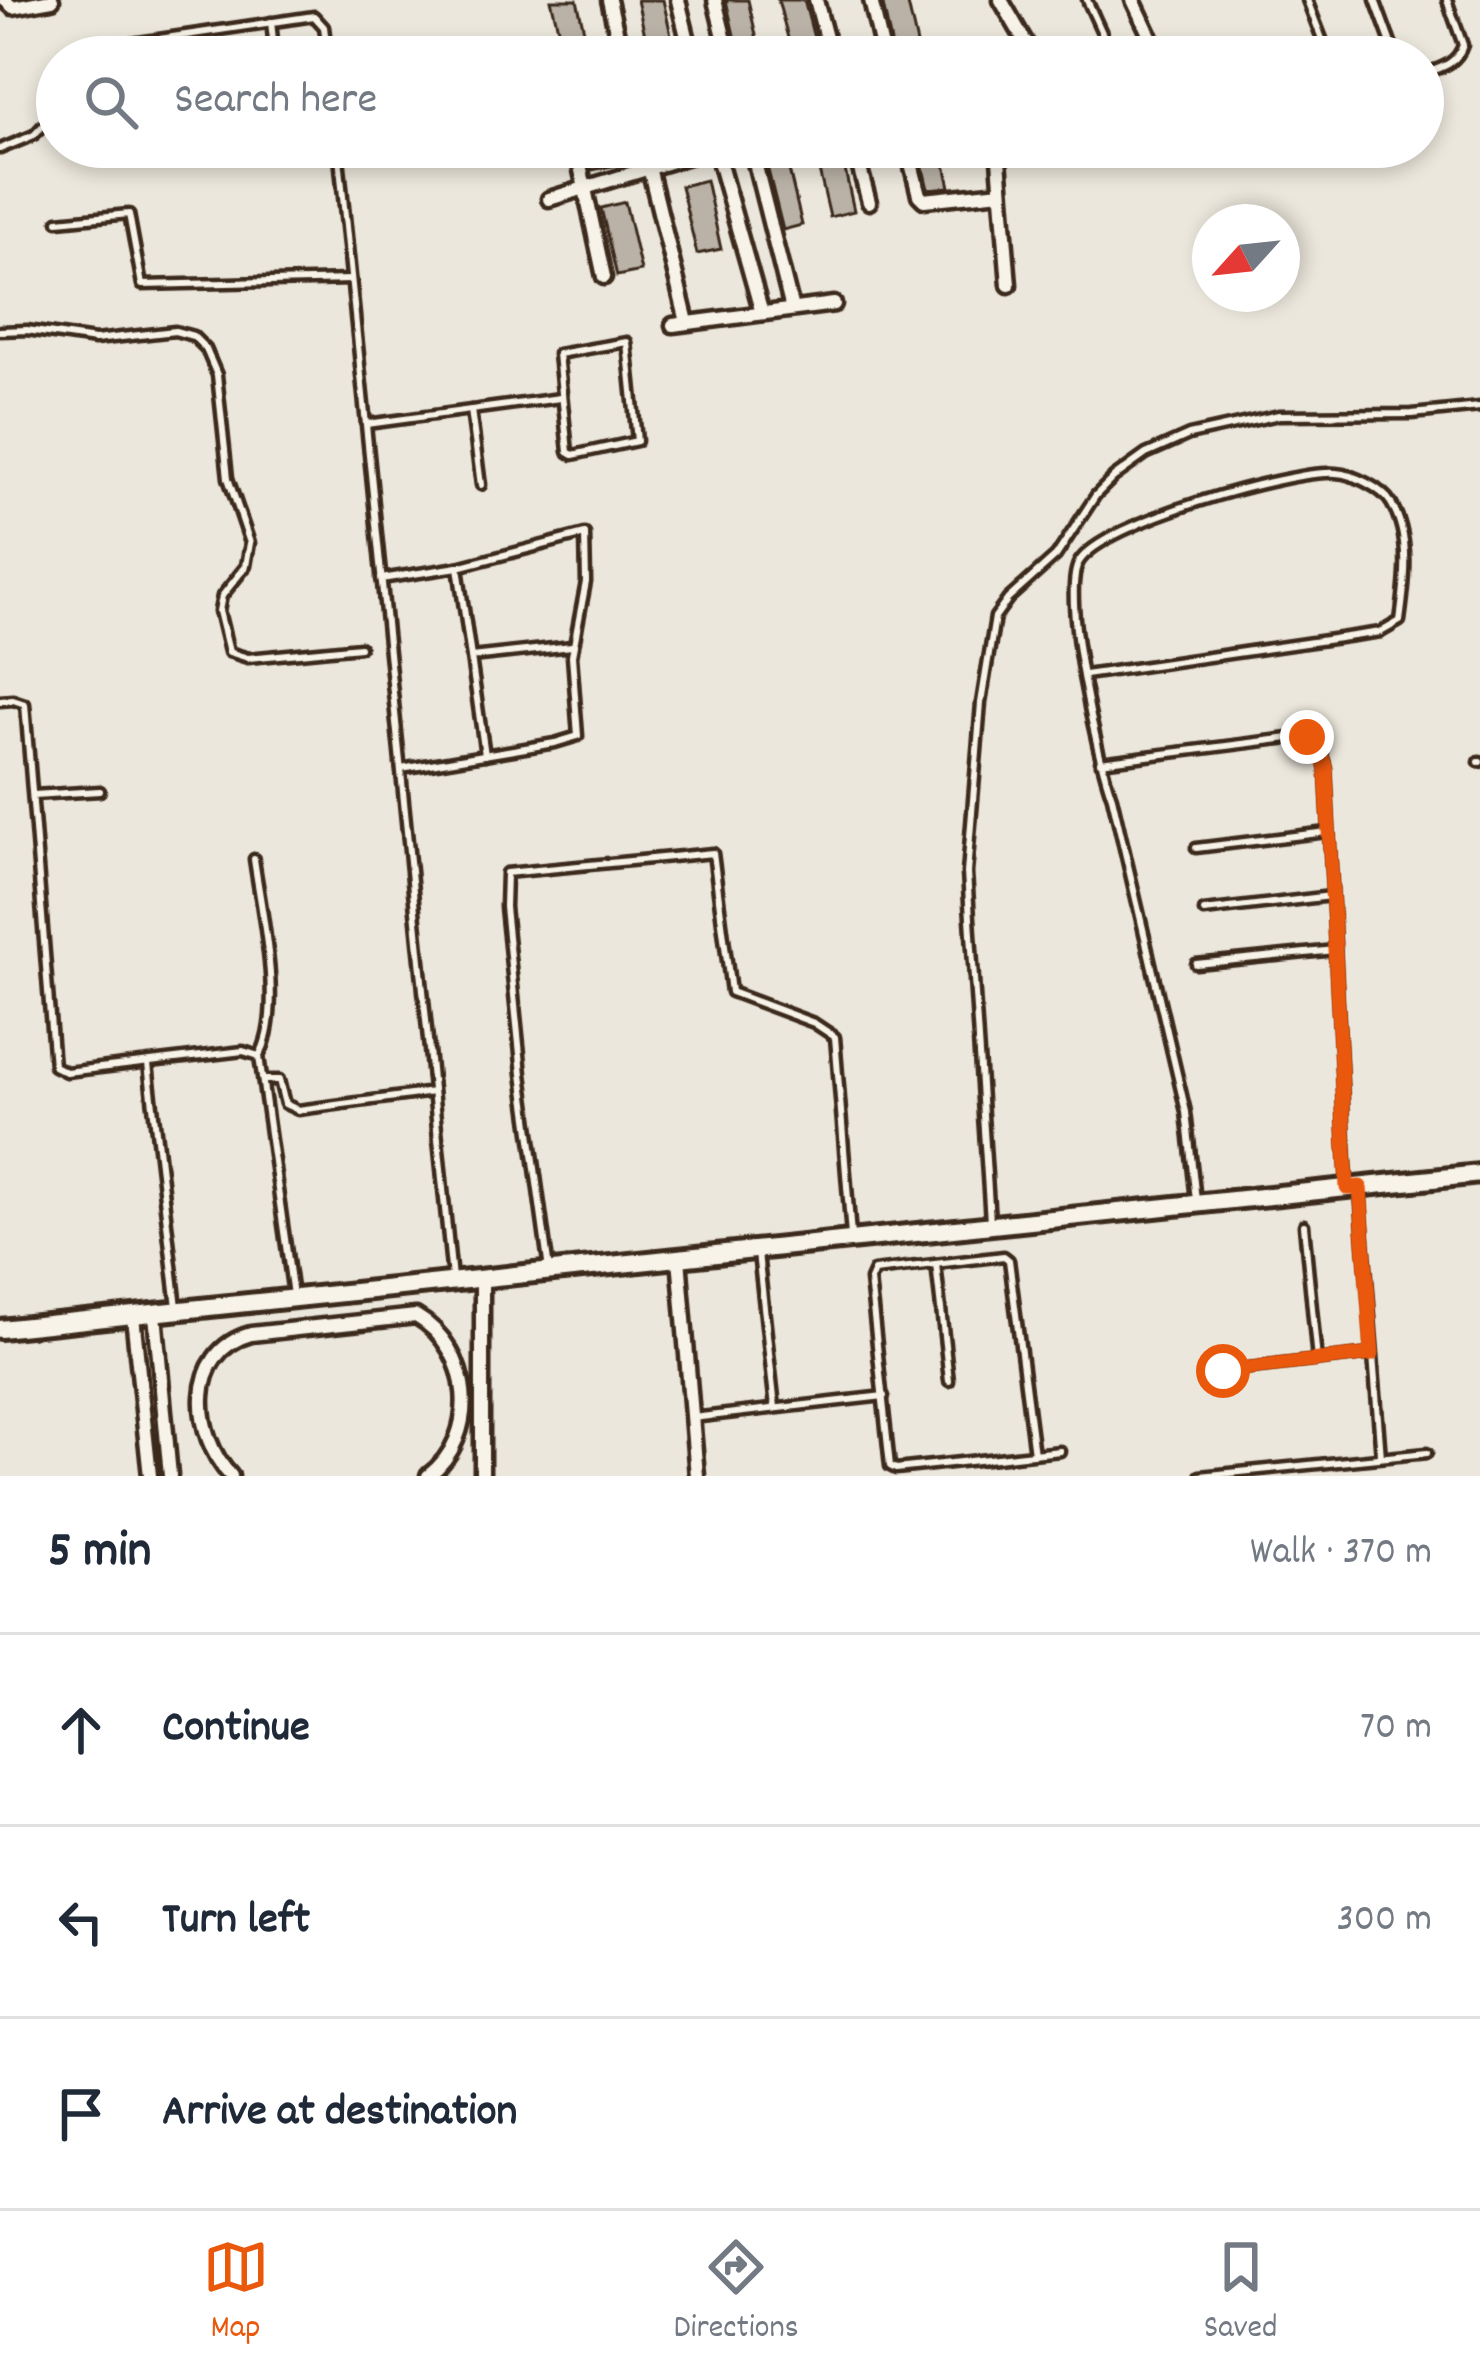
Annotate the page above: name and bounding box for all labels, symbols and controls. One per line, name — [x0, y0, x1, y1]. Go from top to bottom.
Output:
search box — [36, 36, 1444, 168]
icon: search — [78, 69, 144, 135]
text: Search here — [174, 70, 377, 134]
north arrow — [1192, 204, 1300, 312]
route end — [1280, 710, 1334, 764]
route start — [1196, 1344, 1250, 1398]
text: 5 min — [48, 1518, 151, 1590]
text: Walk · 370 m — [1250, 1527, 1432, 1582]
icon: ahead — [48, 1697, 114, 1763]
text: Continue — [162, 1698, 310, 1762]
text: 70 m — [1360, 1702, 1432, 1757]
icon: left — [48, 1889, 114, 1955]
text: Turn left — [162, 1890, 310, 1954]
text: 300 m — [1336, 1894, 1432, 1949]
icon: arrive — [48, 2081, 114, 2147]
text: Arrive at destination — [162, 2082, 517, 2146]
tab: Map — [203, 2234, 269, 2353]
tab: Directions — [674, 2234, 799, 2353]
tab: Saved — [1204, 2234, 1277, 2353]

